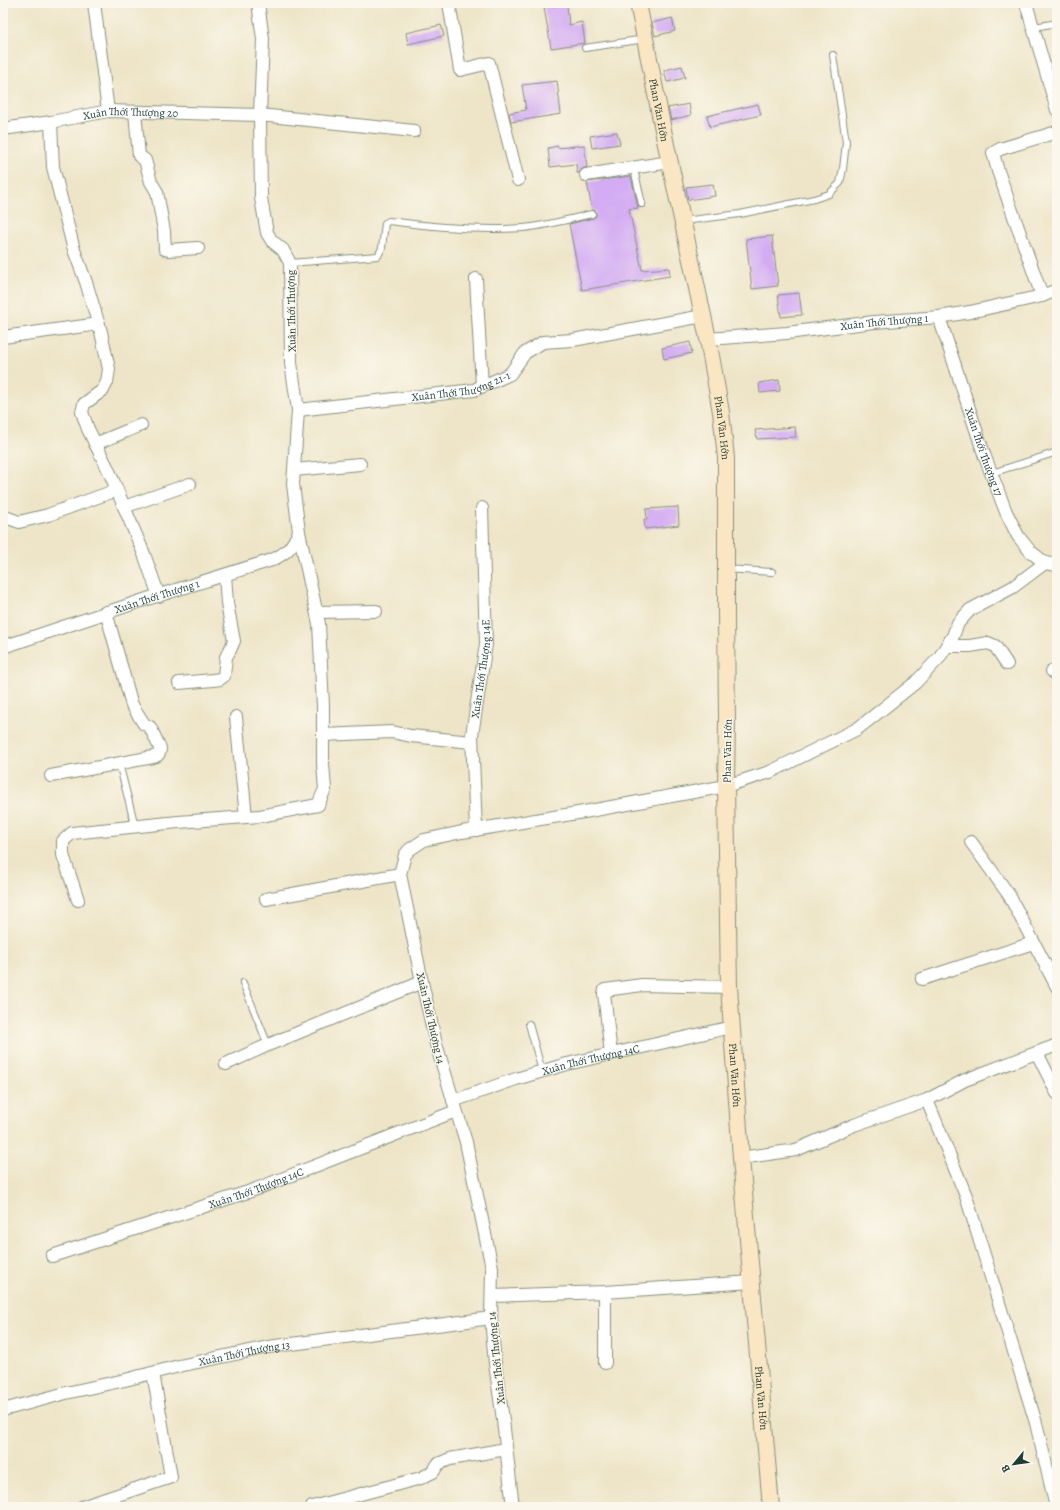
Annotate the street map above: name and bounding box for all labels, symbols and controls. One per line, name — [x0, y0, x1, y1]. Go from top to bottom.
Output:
street label: Phan Văn Hớn — [645, 77, 672, 143]
street label: Xuân Thới Thượng 20 — [82, 104, 179, 124]
street label: Xuân Thới Thượng — [283, 269, 300, 352]
street label: Xuân Thới Thượng 1 — [839, 311, 929, 334]
street label: Xuân Thới Thượng 21-1 — [411, 368, 513, 405]
street label: Phan Văn Hớn — [710, 394, 733, 460]
street label: Xuân Thới Thượng 17 — [961, 406, 1006, 499]
street label: Xuân Thới Thượng 1 — [113, 576, 202, 617]
street label: Xuân Thới Thượng 14E — [468, 619, 494, 719]
street label: Phan Văn Hớn — [719, 719, 736, 783]
street label: Xuân Thới Thượng 14 — [413, 971, 448, 1065]
street label: Xuân Thới Thượng 14C — [540, 1041, 641, 1079]
street label: Phan Văn Hớn — [725, 1043, 744, 1108]
street label: Xuân Thới Thượng 14C — [207, 1164, 306, 1212]
street label: Xuân Thới Thượng 14 — [484, 1311, 509, 1405]
street label: Xuân Thới Thượng 13 — [197, 1337, 291, 1370]
street label: Phan Văn Hớn — [751, 1365, 771, 1431]
north arrow — [994, 1444, 1034, 1484]
text: B — [997, 1462, 1014, 1475]

